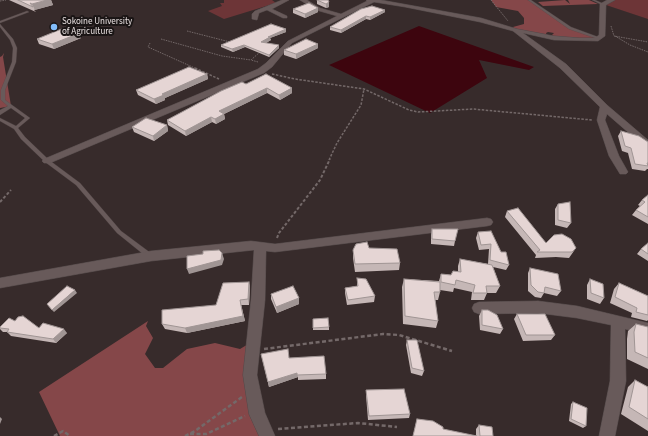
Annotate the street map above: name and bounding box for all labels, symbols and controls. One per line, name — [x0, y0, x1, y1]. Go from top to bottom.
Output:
place label: Sokoine University of Agriculture — [62, 17, 132, 38]
marker: Sokoine University of Agriculture — [49, 22, 59, 32]

